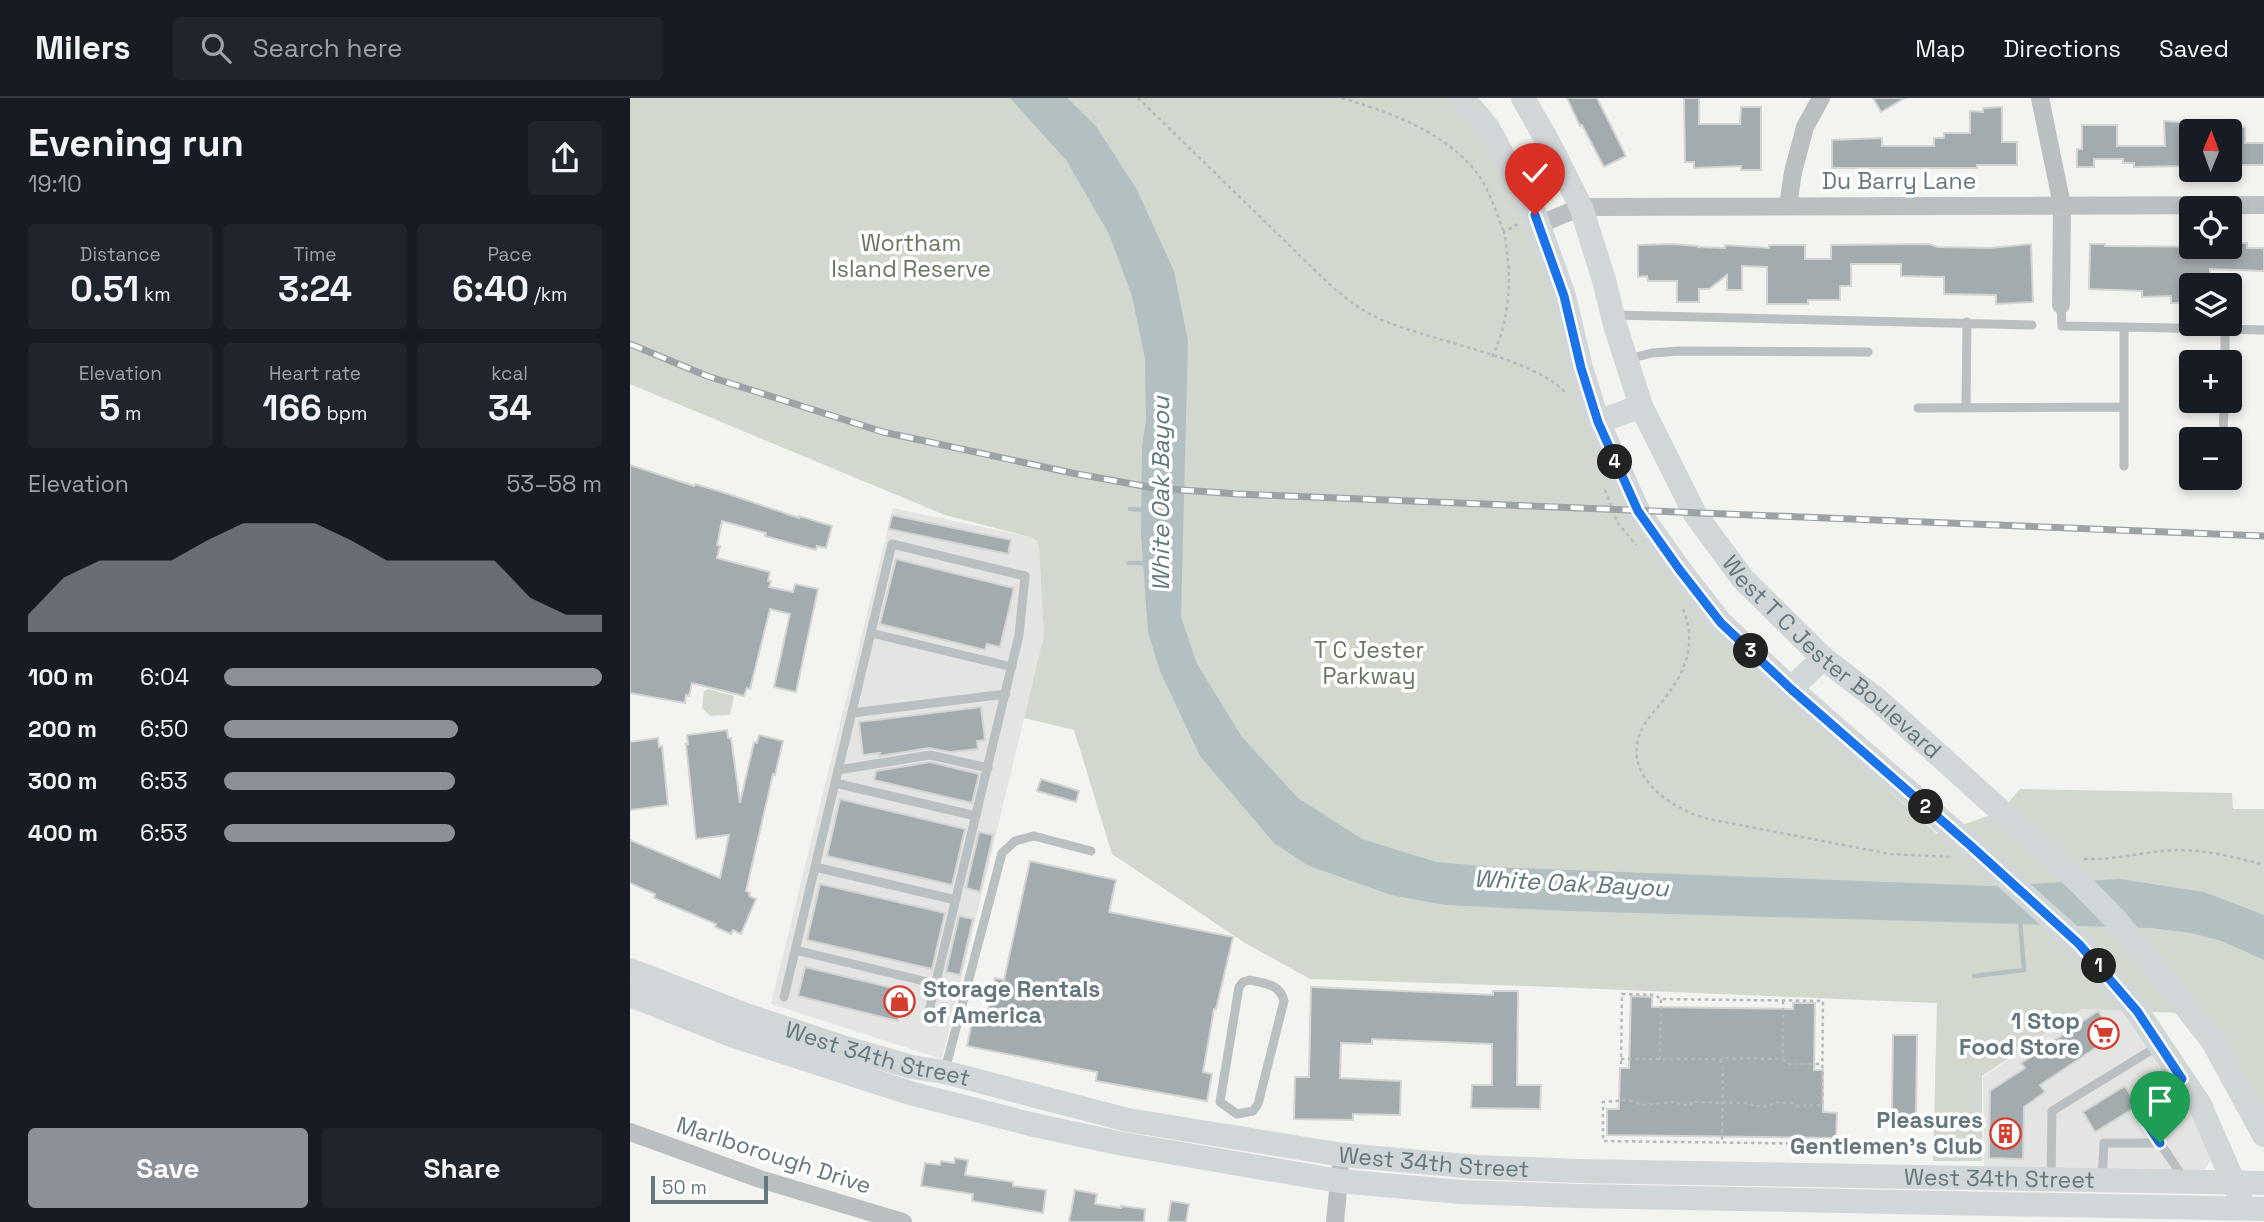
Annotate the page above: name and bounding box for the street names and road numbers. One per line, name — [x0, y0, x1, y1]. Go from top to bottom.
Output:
street label: Du Barry Lane — [1822, 166, 1976, 196]
street label: West T C Jester Boulevard — [1715, 549, 1948, 765]
street label: West 34th Street — [781, 1014, 974, 1093]
street label: Marlborough Drive — [673, 1109, 875, 1201]
street label: West 34th Street — [1337, 1140, 1530, 1184]
street label: West 34th Street — [1904, 1162, 2095, 1195]

